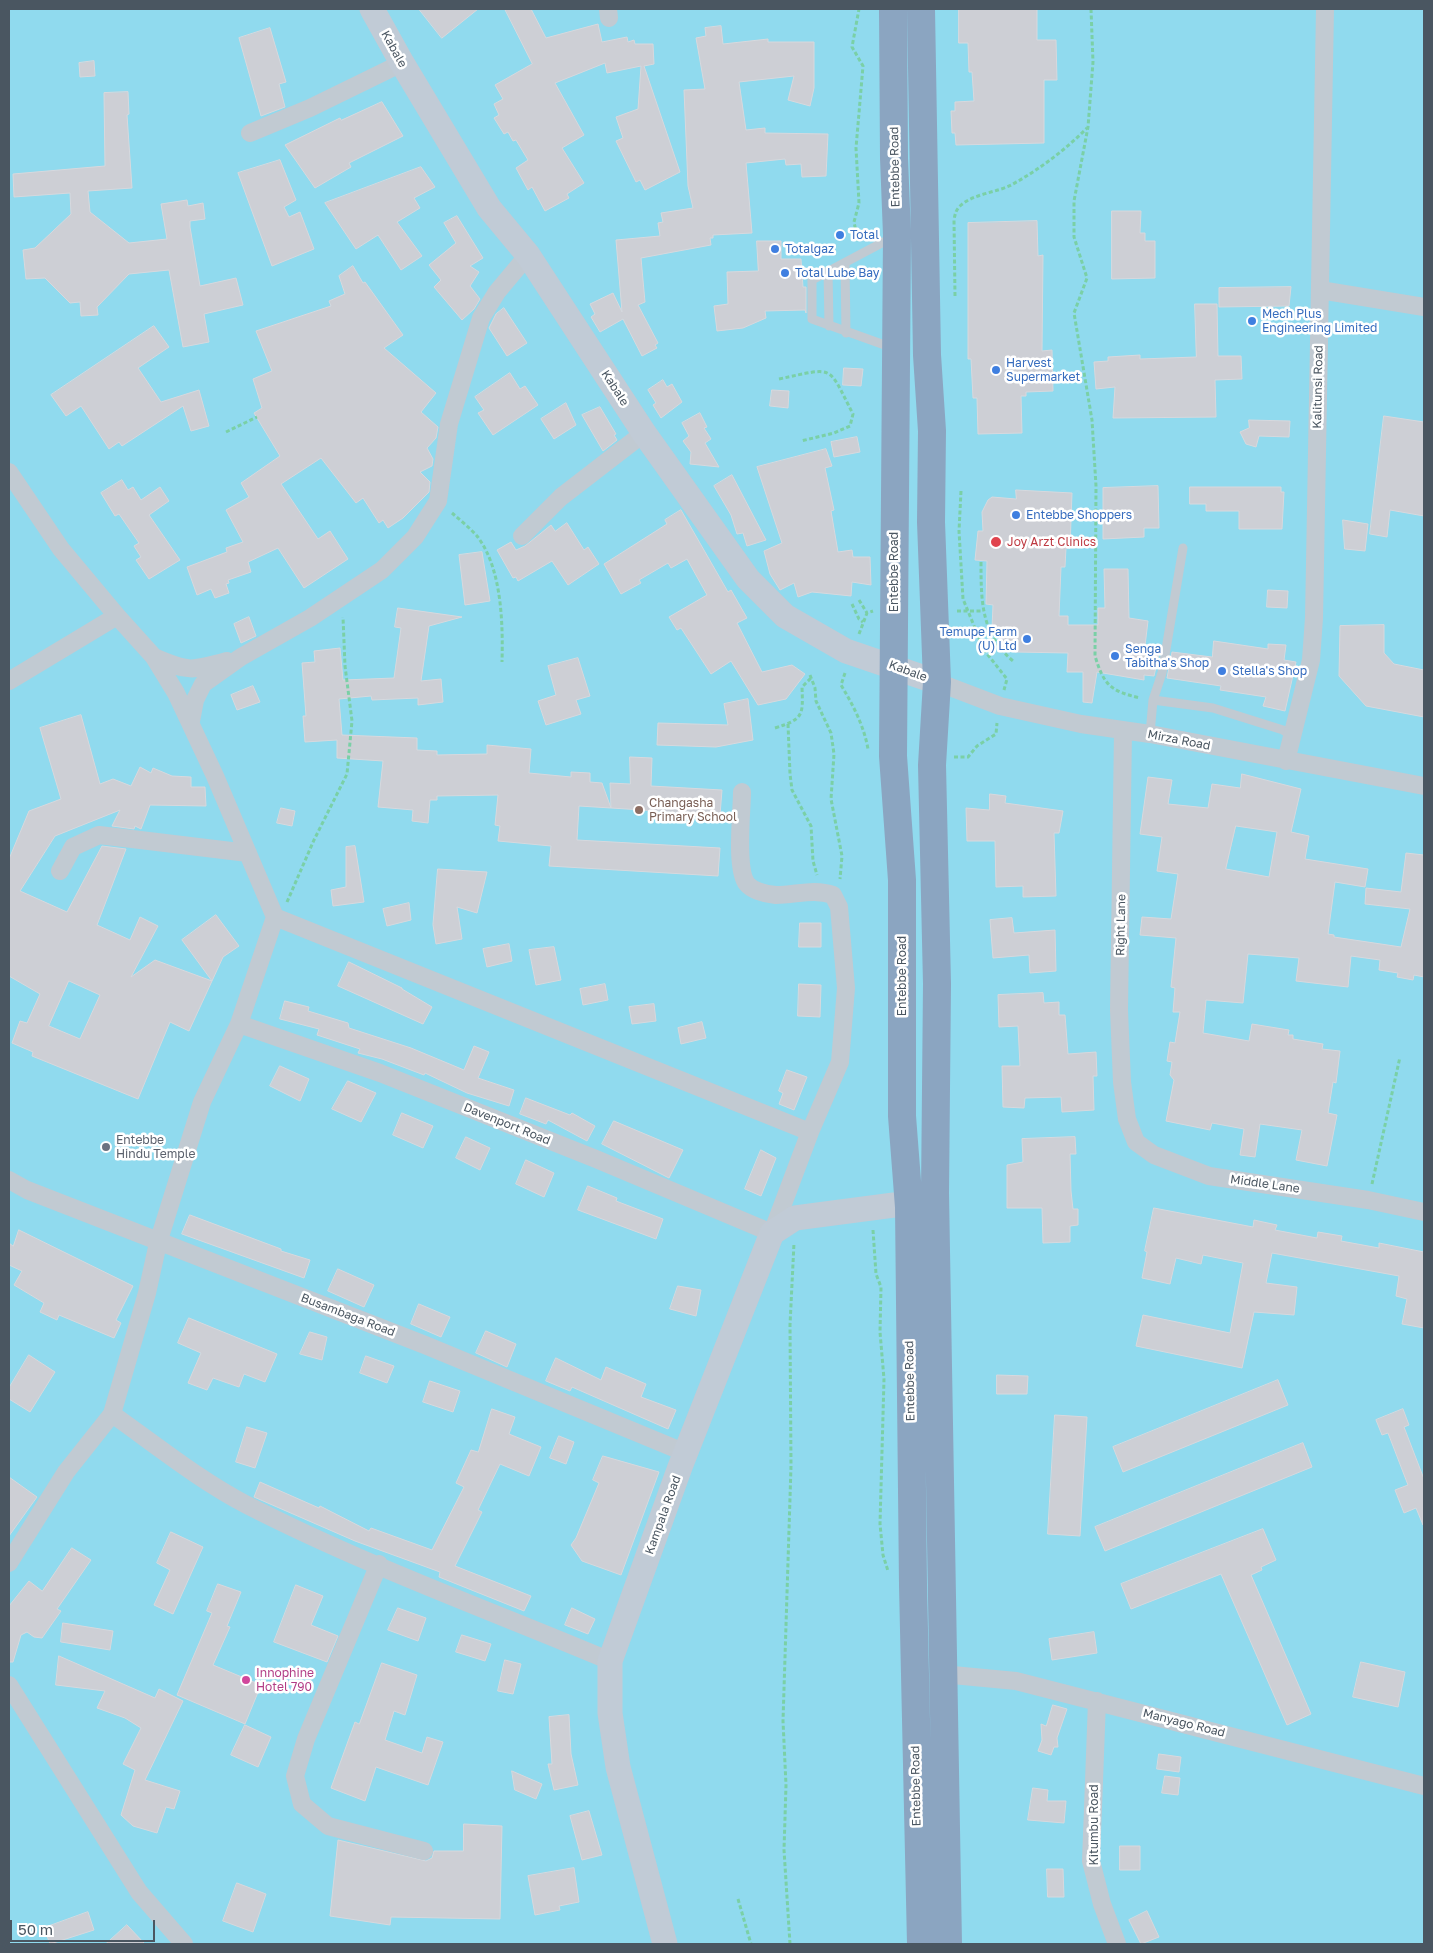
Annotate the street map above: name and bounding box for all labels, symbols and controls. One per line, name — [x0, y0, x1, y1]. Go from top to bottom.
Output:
street label: Kabale — [378, 28, 410, 70]
street label: Entebbe Road — [887, 127, 903, 207]
place label: Total — [850, 228, 879, 242]
marker: Total — [834, 229, 846, 241]
place label: Totalgaz — [785, 242, 834, 256]
marker: Totalgaz — [769, 243, 781, 255]
place label: Total Lube Bay — [795, 266, 879, 280]
marker: Total Lube Bay — [779, 267, 791, 279]
place label: Mech Plus Engineering Limited — [1262, 307, 1377, 335]
marker: Mech Plus Engineering Limited — [1246, 315, 1258, 327]
street label: Kalitunsi Road — [1310, 345, 1326, 429]
place label: Harvest Supermarket — [1006, 356, 1080, 384]
marker: Harvest Supermarket — [990, 364, 1002, 376]
street label: Kabale — [598, 367, 632, 409]
place label: Entebbe Shoppers — [1026, 508, 1132, 522]
marker: Entebbe Shoppers — [1010, 509, 1022, 521]
street label: Entebbe Road — [887, 532, 901, 612]
marker: Joy Arzt Clinics — [989, 535, 1003, 549]
place label: Joy Arzt Clinics — [1007, 535, 1096, 549]
place label: Temupe Farm (U) Ltd — [939, 625, 1017, 653]
marker: Temupe Farm (U) Ltd — [1021, 633, 1033, 645]
place label: Senga Tabitha's Shop — [1125, 642, 1209, 670]
marker: Senga Tabitha's Shop — [1109, 650, 1121, 662]
street label: Kabale — [887, 657, 929, 685]
place label: Stella's Shop — [1232, 664, 1307, 678]
marker: Stella's Shop — [1216, 665, 1228, 677]
street label: Mirza Road — [1146, 727, 1212, 753]
place label: Changasha Primary School — [649, 796, 737, 824]
marker: Changasha Primary School — [633, 804, 645, 816]
street label: Right Lane — [1113, 894, 1129, 956]
street label: Entebbe Road — [895, 936, 909, 1016]
street label: Davenport Road — [461, 1100, 553, 1148]
place label: Entebbe Hindu Temple — [116, 1133, 195, 1161]
marker: Entebbe Hindu Temple — [100, 1141, 112, 1153]
street label: Middle Lane — [1229, 1172, 1301, 1196]
street label: Busambaga Road — [299, 1290, 397, 1340]
street label: Entebbe Road — [902, 1341, 918, 1421]
street label: Kampala Road — [642, 1474, 684, 1556]
place label: Innophine Hotel 790 — [256, 1666, 314, 1694]
marker: Innophine Hotel 790 — [240, 1674, 252, 1686]
street label: Manyago Road — [1141, 1706, 1227, 1740]
street label: Entebbe Road — [908, 1746, 924, 1826]
street label: Kitumbu Road — [1087, 1784, 1101, 1866]
scale bar — [12, 1910, 158, 1942]
text: 50 m — [18, 1920, 53, 1938]

